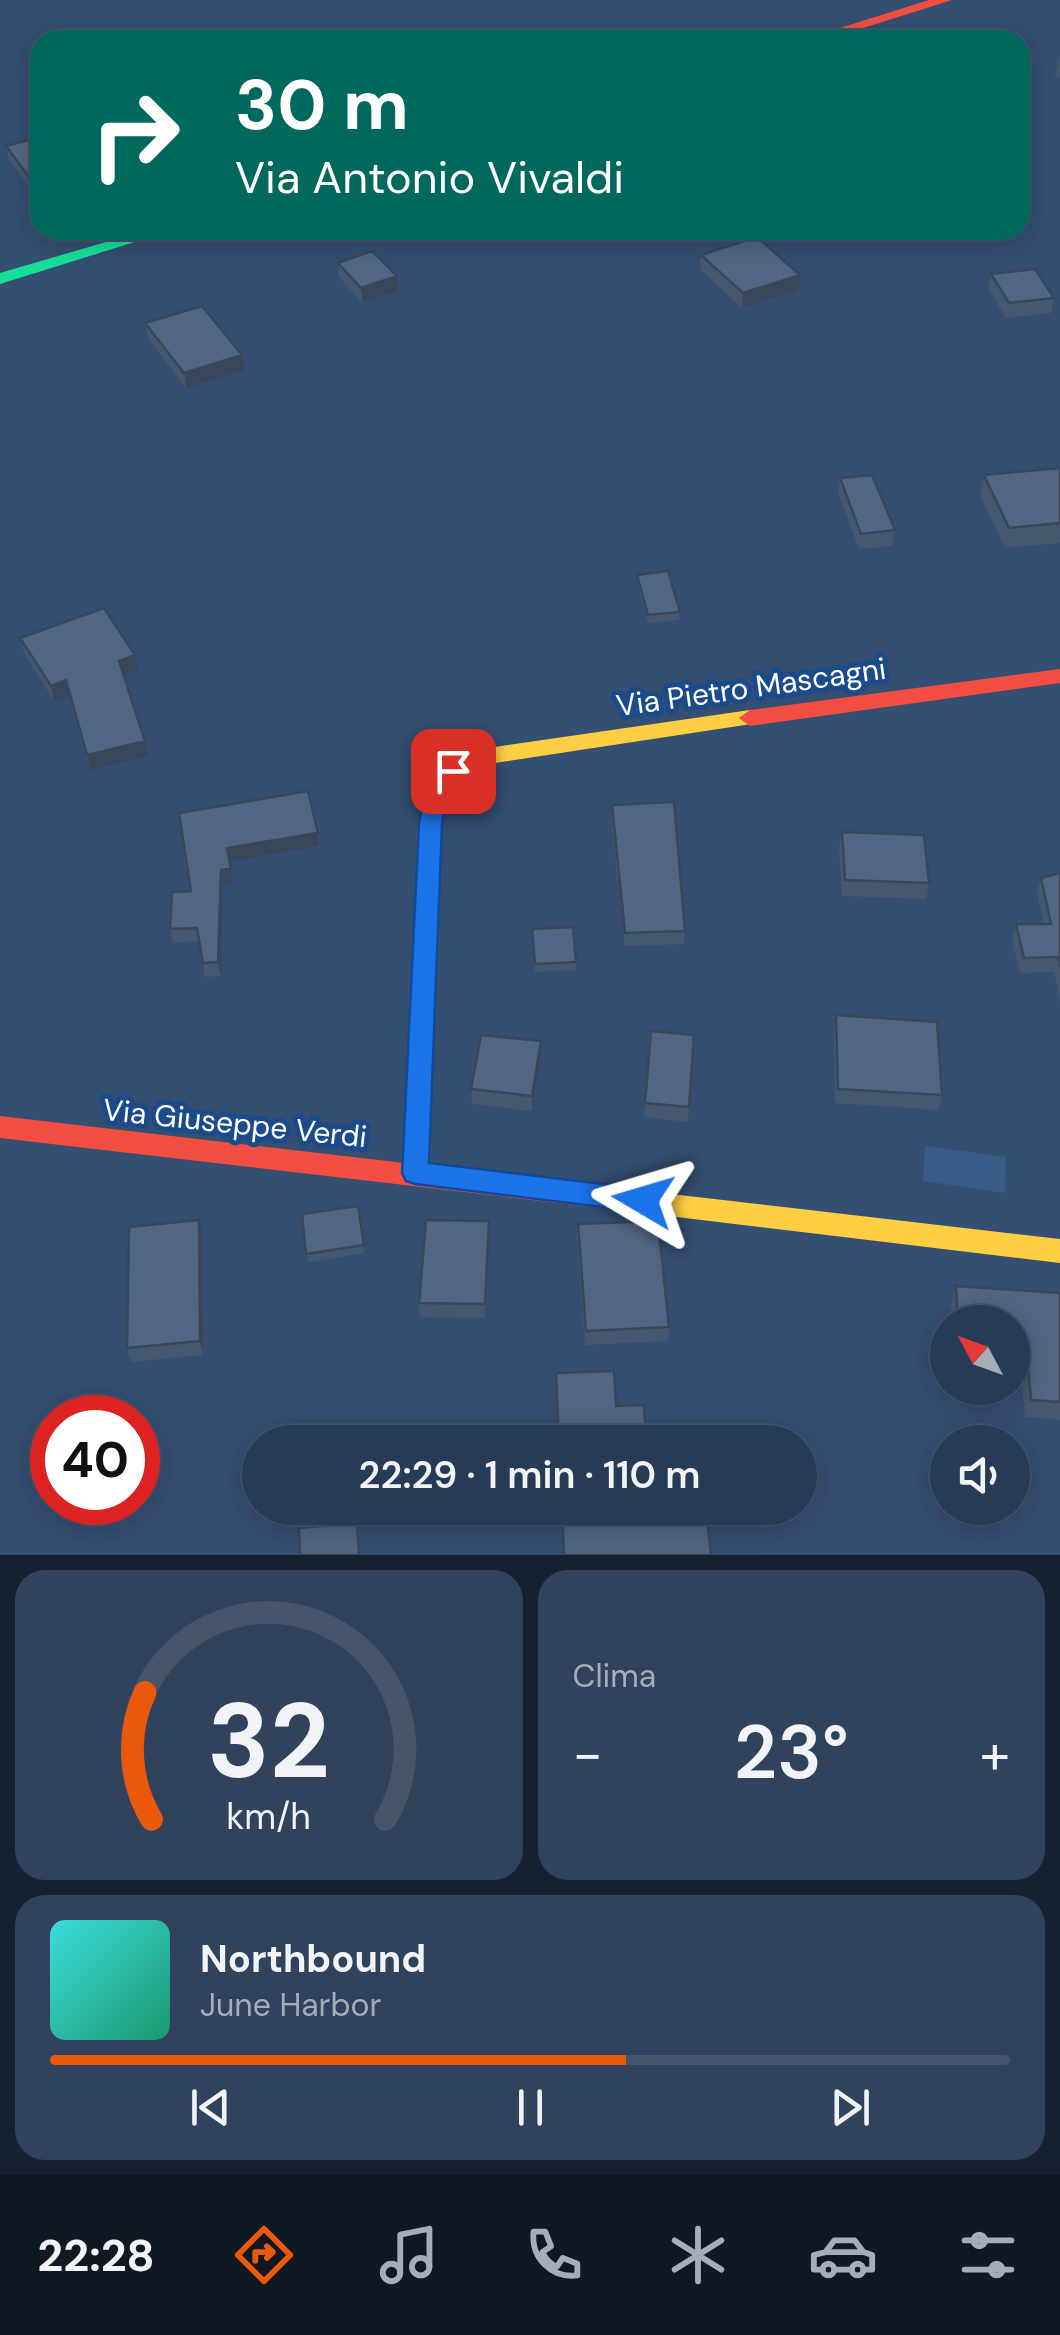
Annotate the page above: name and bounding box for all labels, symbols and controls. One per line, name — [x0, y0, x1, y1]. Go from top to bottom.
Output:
text: 30 m — [235, 60, 409, 151]
icon: right — [70, 70, 200, 200]
text: Via Antonio Vivaldi — [235, 148, 624, 207]
street label: Via Pietro Mascagni — [614, 649, 888, 725]
pin — [411, 729, 496, 814]
icon: arrive — [426, 744, 481, 799]
street label: Via Giuseppe Verdi — [101, 1090, 369, 1156]
position arrow — [591, 1148, 695, 1252]
north arrow — [930, 1305, 1030, 1405]
map controls — [930, 1305, 1030, 1525]
speed limit sign: 40 — [30, 1395, 160, 1525]
button: sound — [930, 1425, 1030, 1525]
text: 22:29 · 1 min · 110 m — [359, 1450, 700, 1500]
text: Clima — [573, 1655, 656, 1697]
text: 32 — [207, 1674, 330, 1809]
text: 23° — [734, 1704, 849, 1801]
text: − — [573, 1718, 603, 1790]
text: + — [980, 1718, 1010, 1790]
text: km/h — [227, 1794, 311, 1840]
text: Northbound — [200, 1934, 426, 1984]
text: June Harbor — [200, 1984, 381, 2026]
icon: previous — [183, 2080, 238, 2135]
icon: pause — [503, 2080, 558, 2135]
icon: next — [823, 2080, 878, 2135]
icon: directions — [229, 2220, 299, 2290]
icon: music — [374, 2220, 444, 2290]
icon: phone — [519, 2220, 589, 2290]
icon: climate — [663, 2220, 733, 2290]
icon: car — [808, 2220, 878, 2290]
icon: filters — [953, 2220, 1023, 2290]
text: 22:28 — [37, 2226, 155, 2285]

